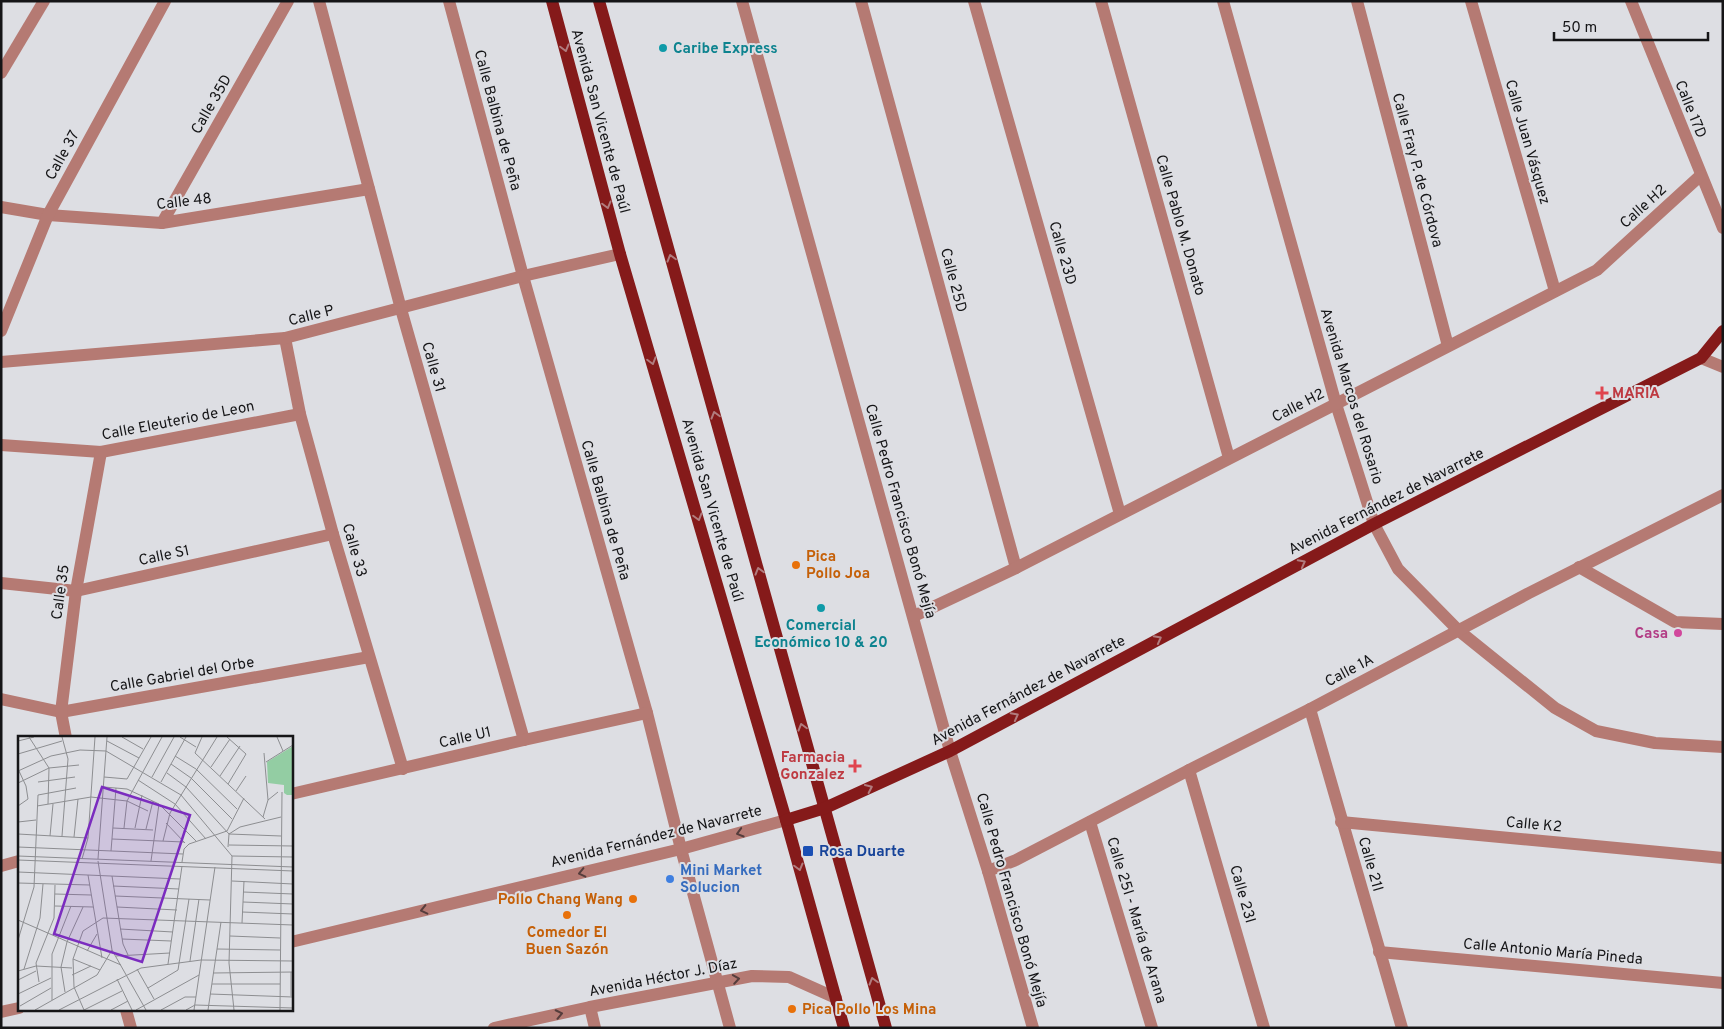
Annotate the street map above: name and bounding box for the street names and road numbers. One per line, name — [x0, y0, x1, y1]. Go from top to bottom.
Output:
street label: Avenida San Vicente de Paúl — [566, 27, 633, 216]
street label: Calle Balbina de Peña — [469, 48, 525, 193]
street label: Calle 35D — [188, 72, 237, 138]
street label: Calle Juan Vásquez — [1500, 78, 1553, 207]
street label: Calle 17D — [1669, 78, 1710, 141]
street label: Calle Fray P. de Córdova — [1387, 91, 1446, 250]
street label: Calle 37 — [42, 127, 85, 184]
street label: Calle Pablo M. Donato — [1150, 153, 1209, 298]
street label: Calle H2 — [1617, 181, 1671, 233]
street label: Calle 48 — [155, 190, 213, 215]
street label: Calle 23D — [1043, 219, 1080, 287]
street label: Calle 25D — [935, 246, 970, 315]
street label: Calle P — [287, 302, 336, 331]
street label: Avenida Marcos del Rosario — [1315, 306, 1386, 487]
street label: Calle 31 — [416, 340, 449, 395]
street label: Calle H2 — [1269, 385, 1328, 428]
street label: Calle Eleuterio de Leon — [100, 397, 256, 446]
street label: Calle Pedro Francisco Bonó Mejía — [860, 402, 939, 621]
street label: Avenida San Vicente de Paúl — [676, 416, 747, 604]
street label: Calle Balbina de Peña — [575, 438, 634, 583]
street label: Avenida Fernández de Navarrete — [1286, 445, 1488, 560]
street label: Calle 33 — [337, 521, 370, 580]
street label: Calle S1 — [137, 542, 192, 571]
street label: Calle 35 — [48, 563, 75, 621]
street label: Avenida Fernández de Navarrete — [928, 632, 1129, 751]
street label: Calle 1A — [1322, 651, 1377, 692]
street label: Calle Gabriel del Orbe — [109, 653, 256, 698]
street label: Calle U1 — [437, 723, 493, 754]
street label: Calle Pedro Francisco Bonó Mejía — [971, 791, 1050, 1010]
street label: Avenida Fernández de Navarrete — [549, 802, 764, 873]
street label: Calle K2 — [1505, 814, 1563, 837]
street label: Calle 25I - María de Arana — [1101, 835, 1170, 1006]
street label: Calle 21I — [1353, 835, 1386, 894]
street label: Calle 23I — [1224, 863, 1259, 926]
street label: Calle Antonio María Pineda — [1462, 935, 1643, 970]
street label: Avenida Héctor J. Díaz — [588, 955, 739, 1002]

